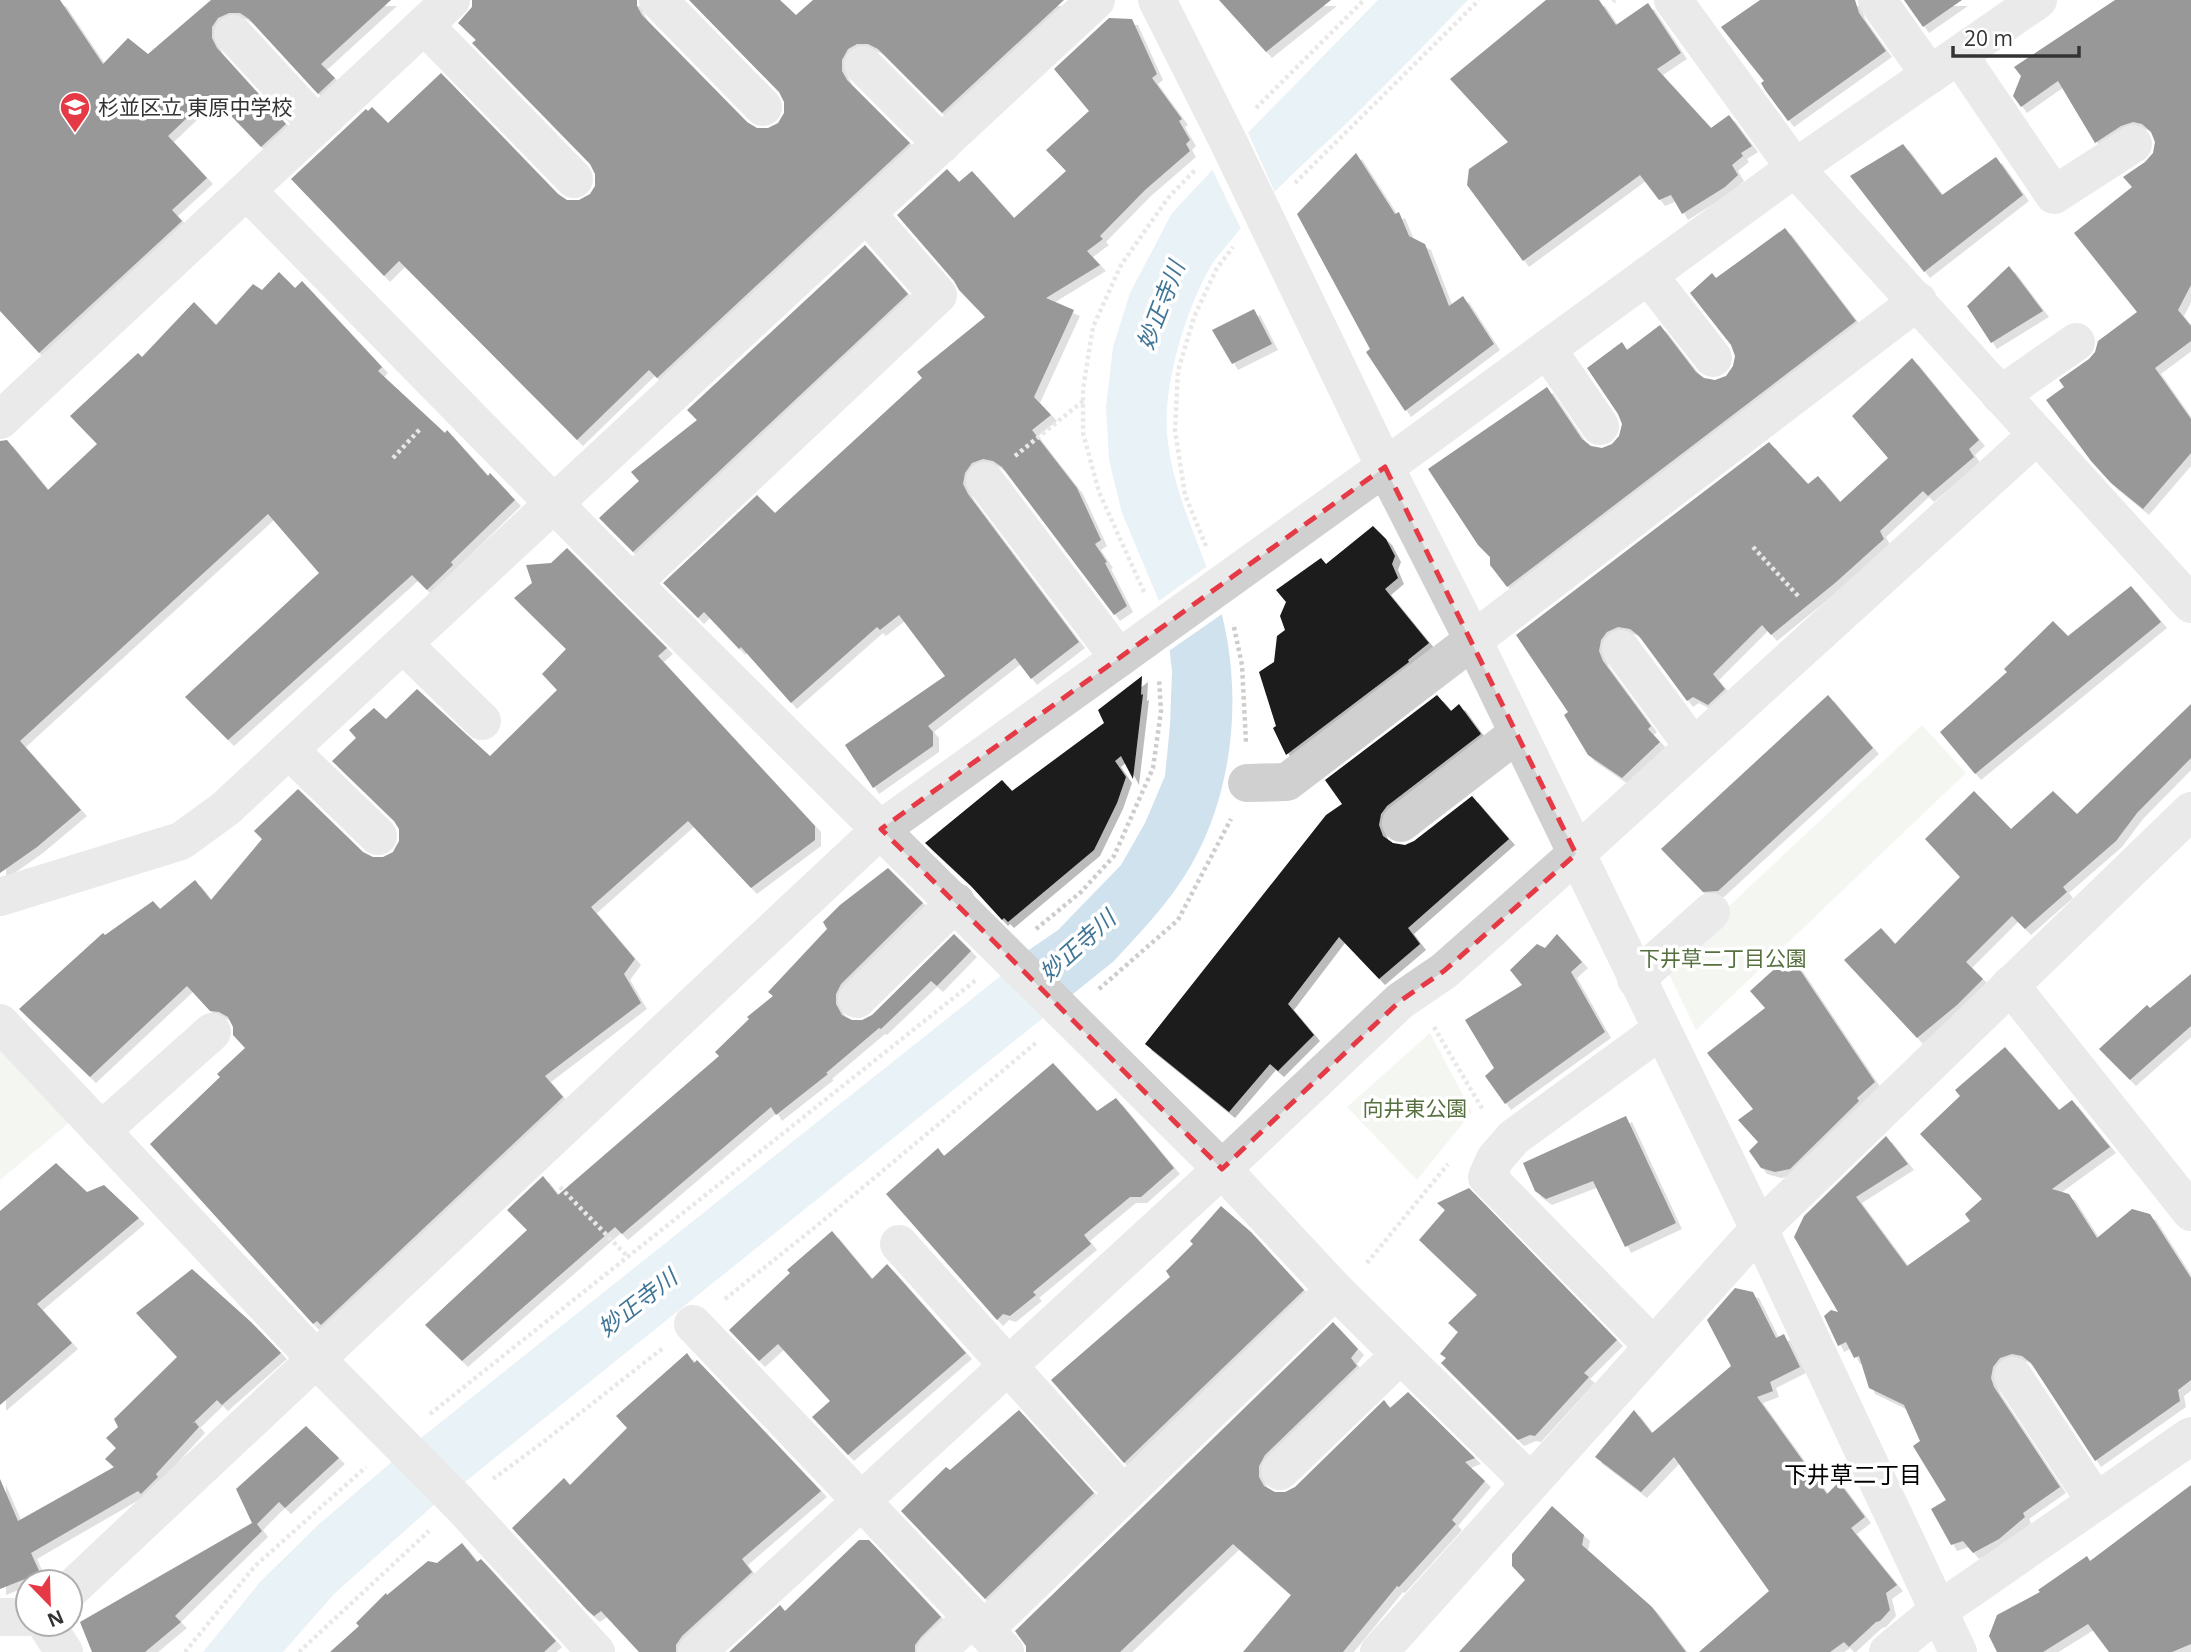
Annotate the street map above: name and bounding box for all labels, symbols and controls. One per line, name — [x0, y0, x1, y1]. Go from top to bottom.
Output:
scale bar — [1953, 14, 2079, 58]
text: 20 m — [1964, 24, 2013, 52]
school or university icon: 杉並区立 東原中学校 — [58, 90, 92, 134]
place label: 杉並区立 東原中学校 — [98, 93, 292, 121]
water label: 妙正寺川 — [1129, 254, 1192, 354]
water label: 妙正寺川 — [1032, 900, 1124, 988]
park label: 下井草二丁目公園 — [1639, 944, 1807, 972]
park label: 向井東公園 — [1363, 1094, 1468, 1122]
water label: 妙正寺川 — [591, 1259, 685, 1343]
district label: 下井草二丁目 — [1784, 1458, 1922, 1490]
north arrow — [14, 1568, 84, 1638]
text: N — [43, 1604, 68, 1634]

